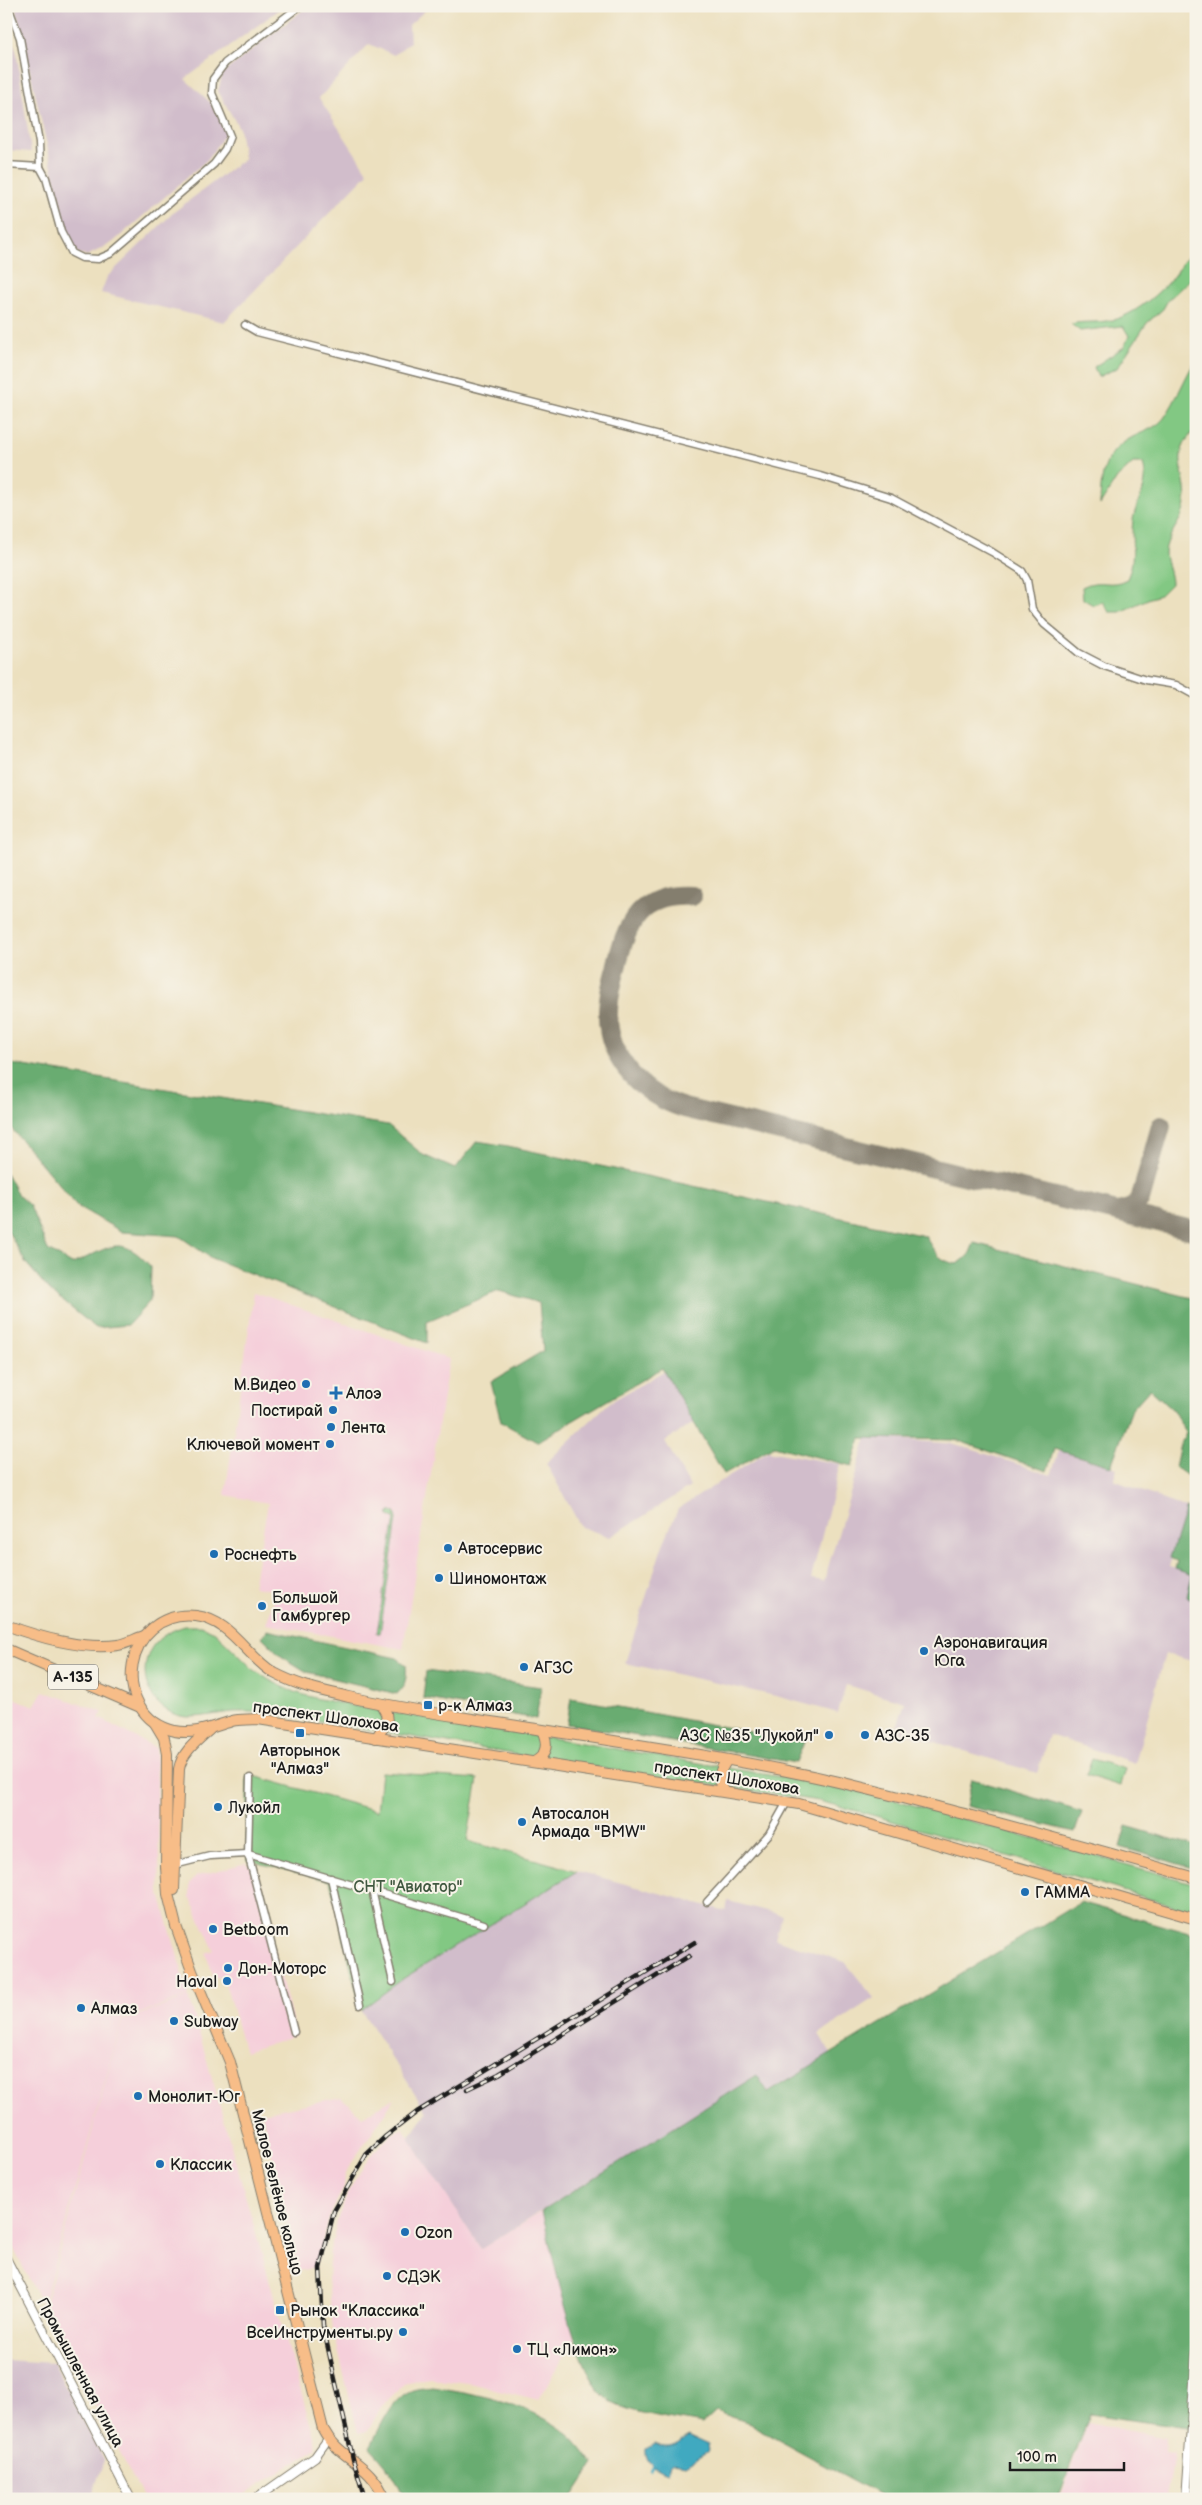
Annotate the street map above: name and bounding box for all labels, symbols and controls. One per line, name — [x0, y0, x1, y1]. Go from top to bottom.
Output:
place label: М.Видео — [233, 1376, 296, 1395]
marker: М.Видео — [300, 1378, 312, 1390]
place label: Алоэ — [345, 1385, 381, 1404]
marker: Алоэ — [330, 1387, 342, 1399]
place label: Постирай — [251, 1402, 323, 1421]
marker: Постирай — [327, 1404, 339, 1416]
place label: Лента — [340, 1419, 386, 1438]
marker: Лента — [325, 1421, 337, 1433]
place label: Ключевой момент — [186, 1436, 321, 1455]
marker: Ключевой момент — [324, 1438, 336, 1450]
place label: Автосервис — [457, 1540, 543, 1559]
marker: Автосервис — [442, 1542, 454, 1554]
place label: Роснефть — [224, 1546, 297, 1565]
marker: Роснефть — [208, 1548, 220, 1560]
place label: Шиномонтаж — [449, 1570, 547, 1589]
marker: Шиномонтаж — [433, 1572, 445, 1584]
place label: Большой Гамбургер — [272, 1589, 350, 1626]
marker: Большой Гамбургер — [256, 1600, 268, 1612]
place label: Аэронавигация Юга — [933, 1634, 1048, 1671]
marker: Аэронавигация Юга — [918, 1645, 930, 1657]
place label: АГЗС — [533, 1659, 573, 1678]
marker: АГЗС — [518, 1661, 530, 1673]
road number: А-135 — [48, 1664, 98, 1690]
place label: р-к Алмаз — [438, 1697, 512, 1716]
street label: проспект Шолохова — [252, 1698, 400, 1737]
marker: р-к Алмаз — [422, 1699, 434, 1711]
marker: Авторынок "Алмаз" — [294, 1727, 306, 1739]
place label: АЗС №35 "Лукойл" — [679, 1727, 819, 1746]
place label: АЗС-35 — [874, 1727, 930, 1746]
marker: АЗС №35 "Лукойл" — [823, 1729, 835, 1741]
marker: АЗС-35 — [859, 1729, 871, 1741]
place label: Авторынок "Алмаз" — [259, 1742, 340, 1779]
street label: проспект Шолохова — [653, 1758, 801, 1799]
place label: Лукойл — [227, 1799, 280, 1818]
marker: Лукойл — [212, 1801, 224, 1813]
place label: Автосалон Армада "BMW" — [531, 1805, 646, 1842]
marker: Автосалон Армада "BMW" — [516, 1816, 528, 1828]
park label: СНТ "Авиатор" — [353, 1878, 463, 1897]
place label: ГАММА — [1035, 1884, 1090, 1903]
marker: ГАММА — [1019, 1886, 1031, 1898]
place label: Betboom — [223, 1921, 289, 1940]
marker: Betboom — [207, 1923, 219, 1935]
place label: Дон-Моторс — [238, 1960, 326, 1979]
marker: Дон-Моторс — [222, 1962, 234, 1974]
place label: Haval — [176, 1973, 217, 1992]
marker: Haval — [221, 1975, 233, 1987]
place label: Алмаз — [90, 2000, 138, 2019]
marker: Алмаз — [75, 2002, 87, 2014]
place label: Subway — [184, 2013, 239, 2032]
marker: Subway — [168, 2015, 180, 2027]
place label: Монолит-Юг — [148, 2088, 240, 2107]
marker: Монолит-Юг — [132, 2090, 144, 2102]
street label: Малое зелёное кольцо — [247, 2108, 306, 2277]
place label: Классик — [170, 2156, 233, 2175]
marker: Классик — [154, 2158, 166, 2170]
place label: Ozon — [415, 2224, 453, 2243]
marker: Ozon — [399, 2226, 411, 2238]
place label: СДЭК — [397, 2268, 441, 2287]
marker: СДЭК — [381, 2270, 393, 2282]
street label: Промышленная улица — [32, 2295, 127, 2451]
place label: Рынок "Классика" — [290, 2302, 425, 2321]
marker: Рынок "Классика" — [274, 2304, 286, 2316]
place label: ВсеИнструменты.ру — [247, 2324, 394, 2343]
marker: ВсеИнструменты.ру — [397, 2326, 409, 2338]
place label: ТЦ «Лимон» — [527, 2341, 617, 2360]
marker: ТЦ «Лимон» — [511, 2343, 523, 2355]
scale bar — [1010, 2440, 1123, 2472]
text: 100 m — [1017, 2448, 1057, 2467]

